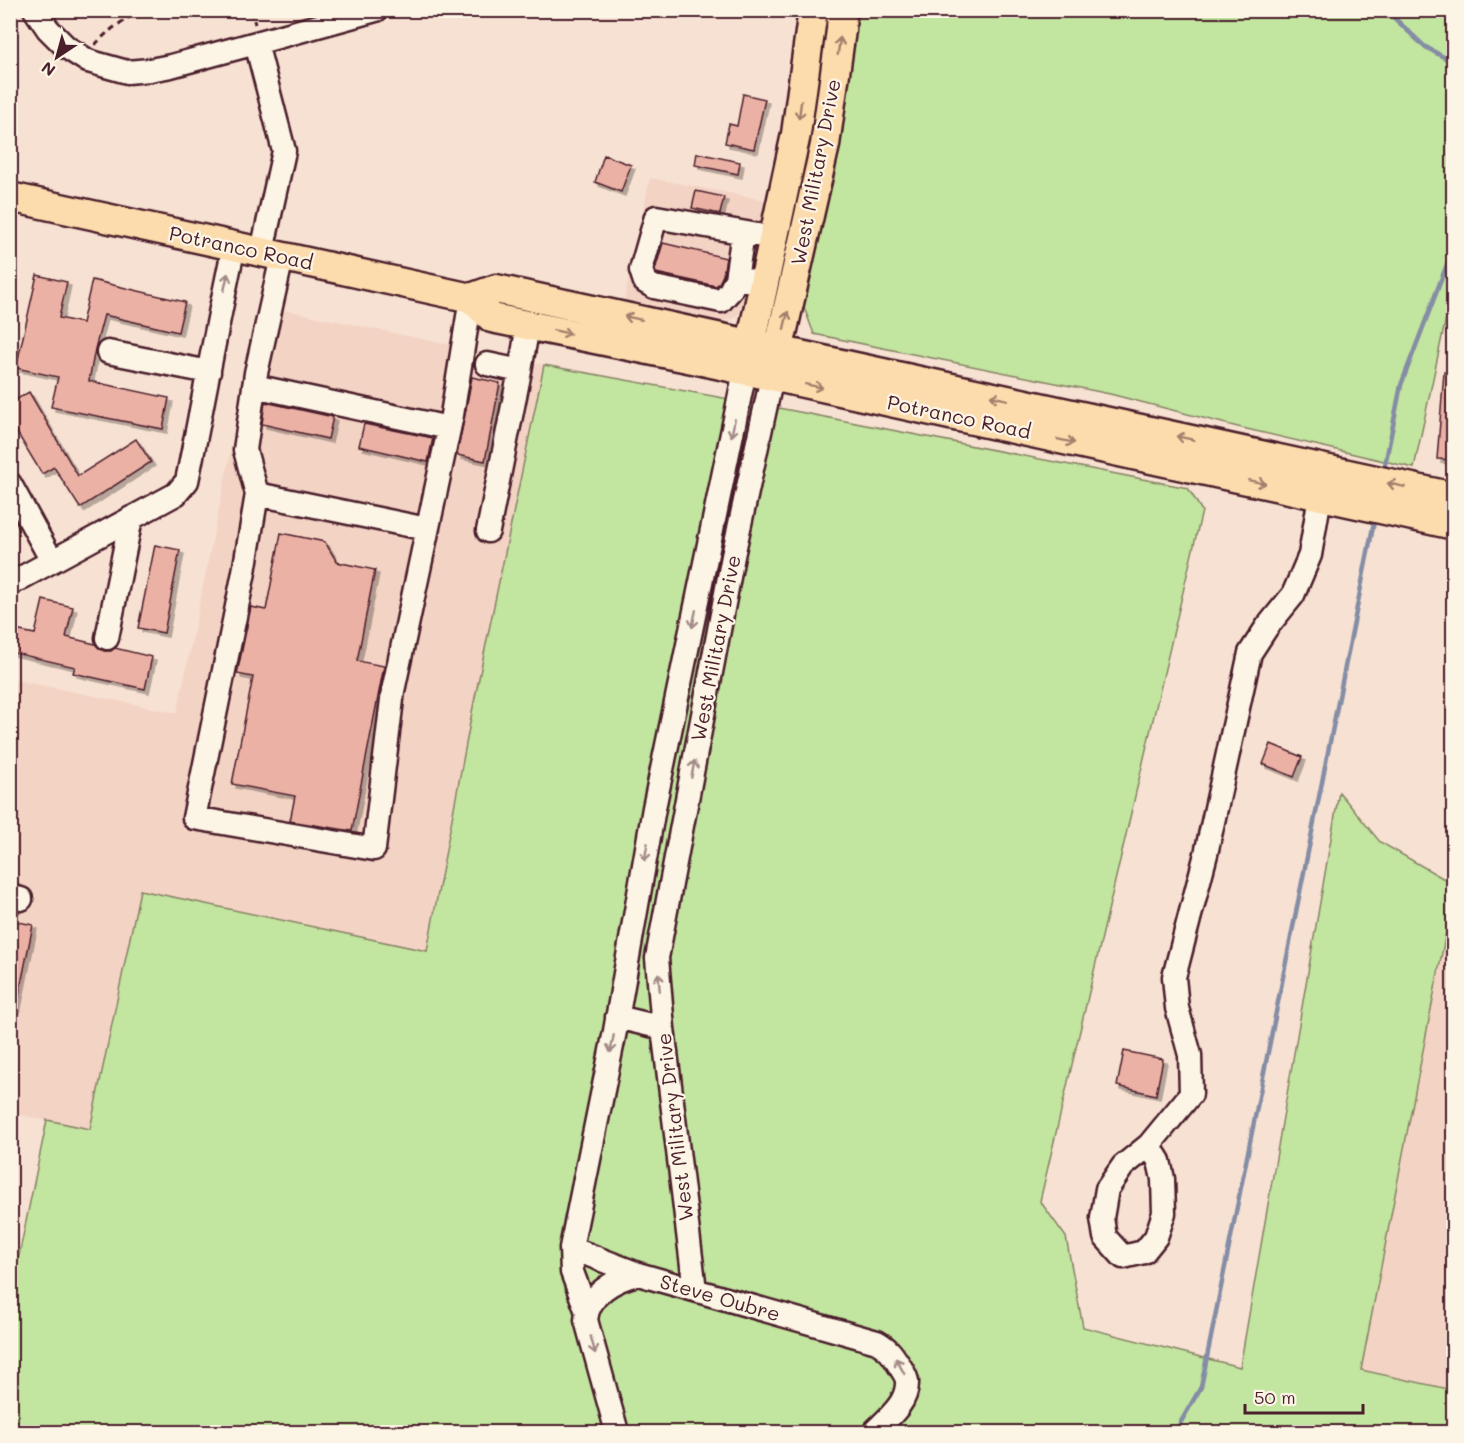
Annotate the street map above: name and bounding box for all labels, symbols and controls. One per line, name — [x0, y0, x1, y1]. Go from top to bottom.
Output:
north arrow — [27, 27, 87, 87]
one-way arrow — [833, 37, 844, 57]
text: N — [37, 57, 59, 82]
street label: West Military Drive — [784, 77, 846, 267]
one-way arrow — [794, 100, 805, 120]
street label: Potranco Road — [167, 219, 315, 275]
one-way arrow — [221, 273, 232, 292]
one-way arrow — [781, 311, 793, 330]
one-way arrow — [623, 312, 643, 323]
one-way arrow — [552, 327, 571, 338]
one-way arrow — [805, 380, 824, 392]
street label: Potranco Road — [885, 388, 1033, 444]
one-way arrow — [990, 392, 1010, 403]
one-way arrow — [727, 418, 738, 438]
one-way arrow — [1176, 432, 1195, 444]
one-way arrow — [1057, 435, 1076, 447]
one-way arrow — [1247, 477, 1266, 489]
one-way arrow — [1387, 478, 1406, 490]
street label: West Military Drive — [684, 553, 746, 743]
one-way arrow — [687, 610, 699, 629]
one-way arrow — [688, 760, 699, 779]
one-way arrow — [641, 841, 652, 861]
one-way arrow — [653, 972, 664, 992]
street label: West Military Drive — [650, 1032, 698, 1223]
one-way arrow — [606, 1033, 617, 1053]
street label: Steve Oubre — [657, 1267, 783, 1327]
one-way arrow — [588, 1335, 599, 1354]
one-way arrow — [894, 1358, 905, 1376]
scale bar — [1245, 1377, 1364, 1415]
text: 50 m — [1254, 1385, 1296, 1409]

